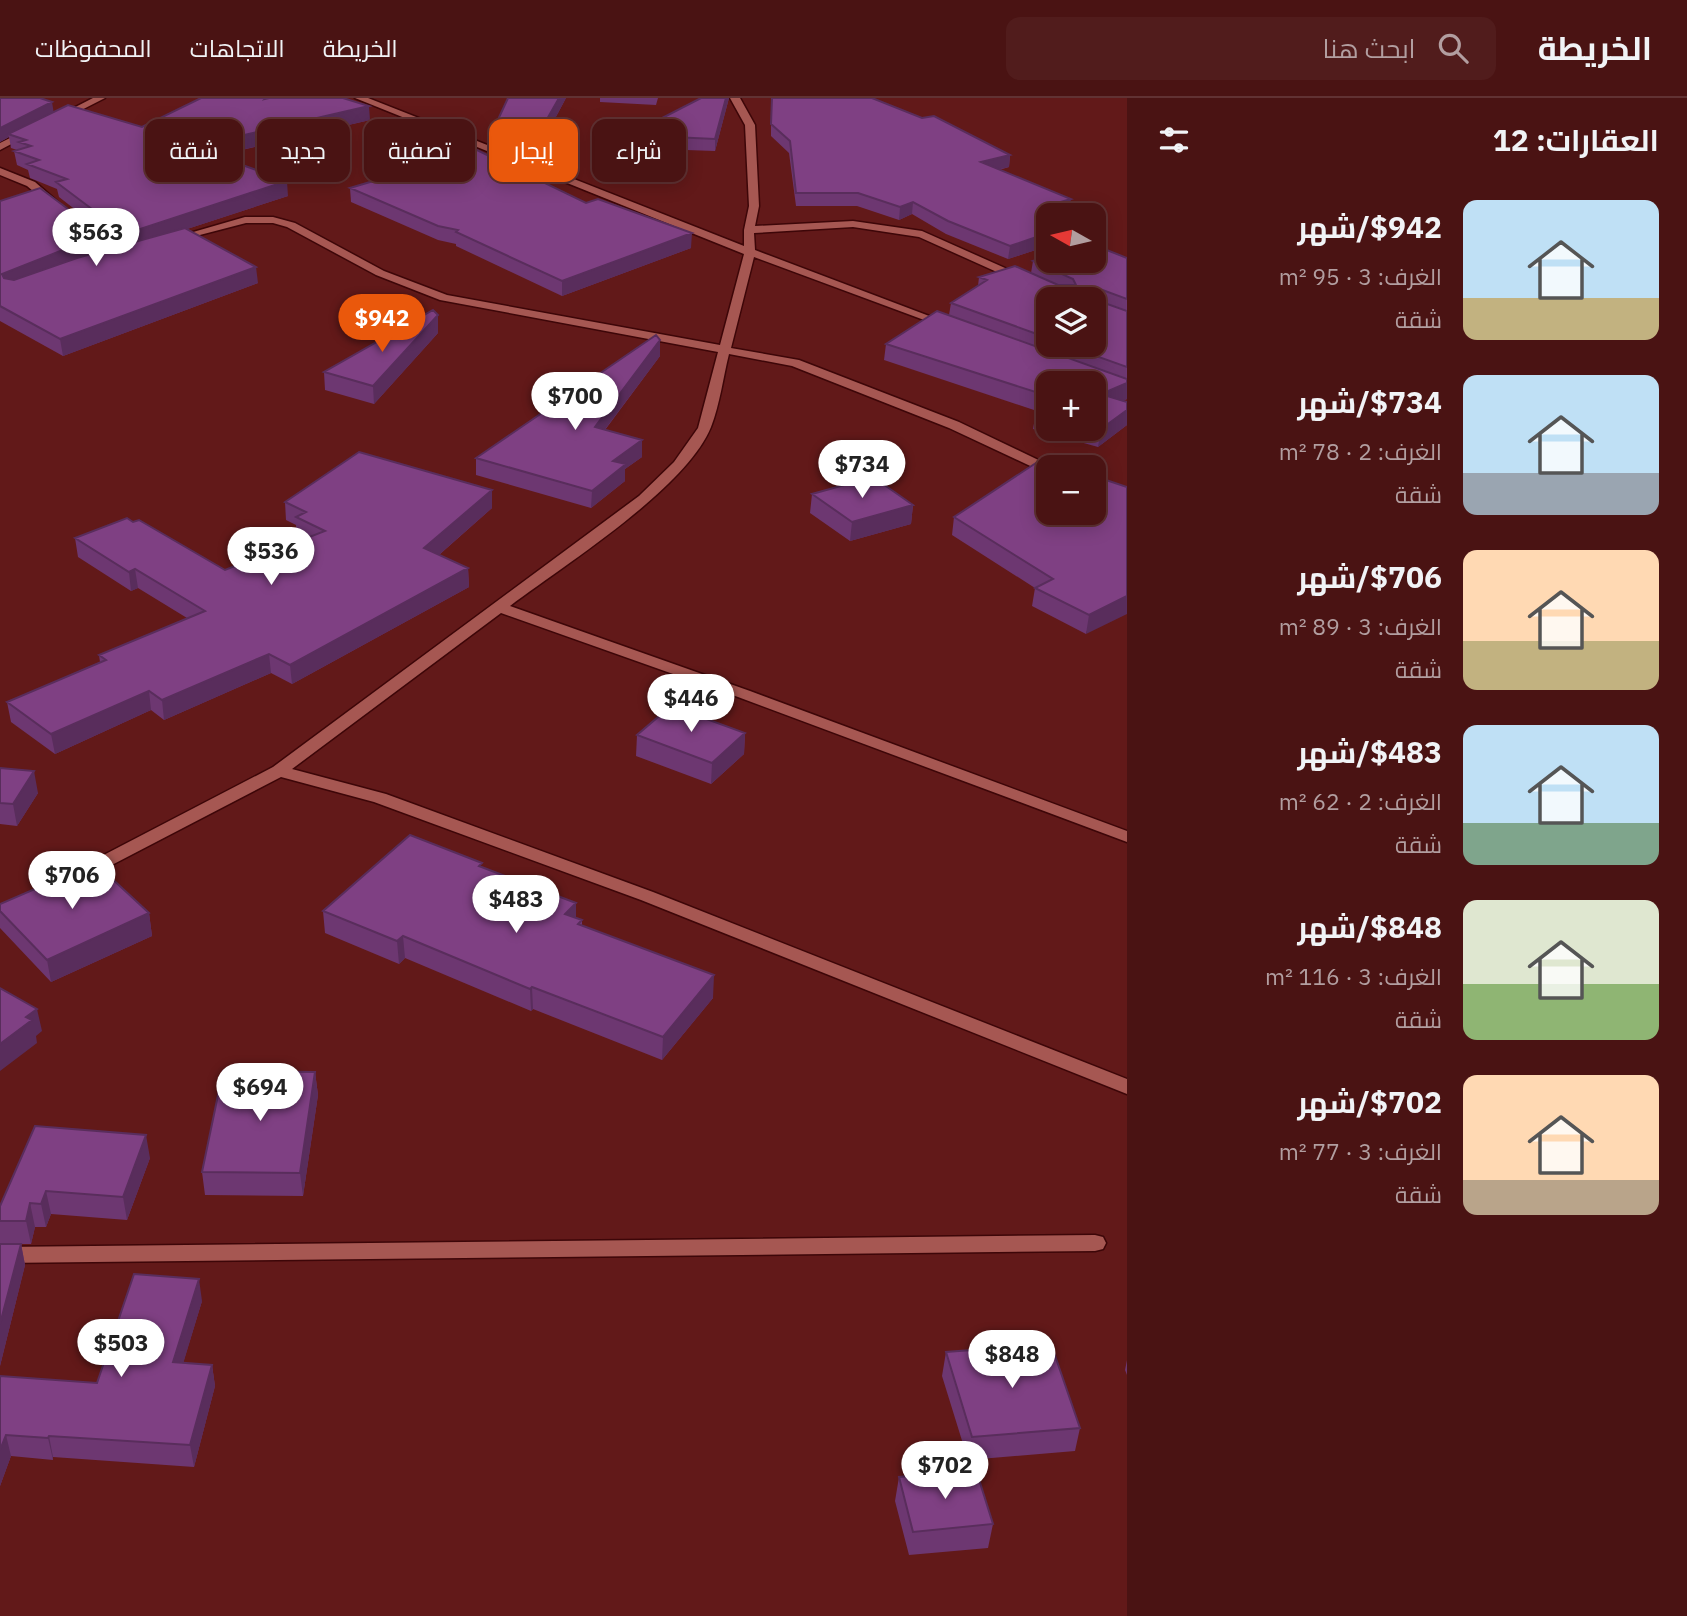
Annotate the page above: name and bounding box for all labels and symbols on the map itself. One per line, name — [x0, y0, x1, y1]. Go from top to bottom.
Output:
north arrow — [1036, 203, 1106, 273]
pin: $563 — [55, 208, 137, 268]
pin: $942 — [341, 294, 423, 354]
pin: $700 — [534, 372, 616, 432]
pin: $734 — [821, 440, 903, 500]
pin: $536 — [230, 528, 312, 587]
pin: $446 — [650, 674, 732, 734]
pin: $706 — [31, 852, 113, 911]
pin: $483 — [475, 876, 557, 935]
pin: $694 — [219, 1063, 301, 1123]
pin: $503 — [80, 1320, 162, 1379]
pin: $848 — [971, 1330, 1053, 1390]
pin: $702 — [904, 1442, 986, 1501]

